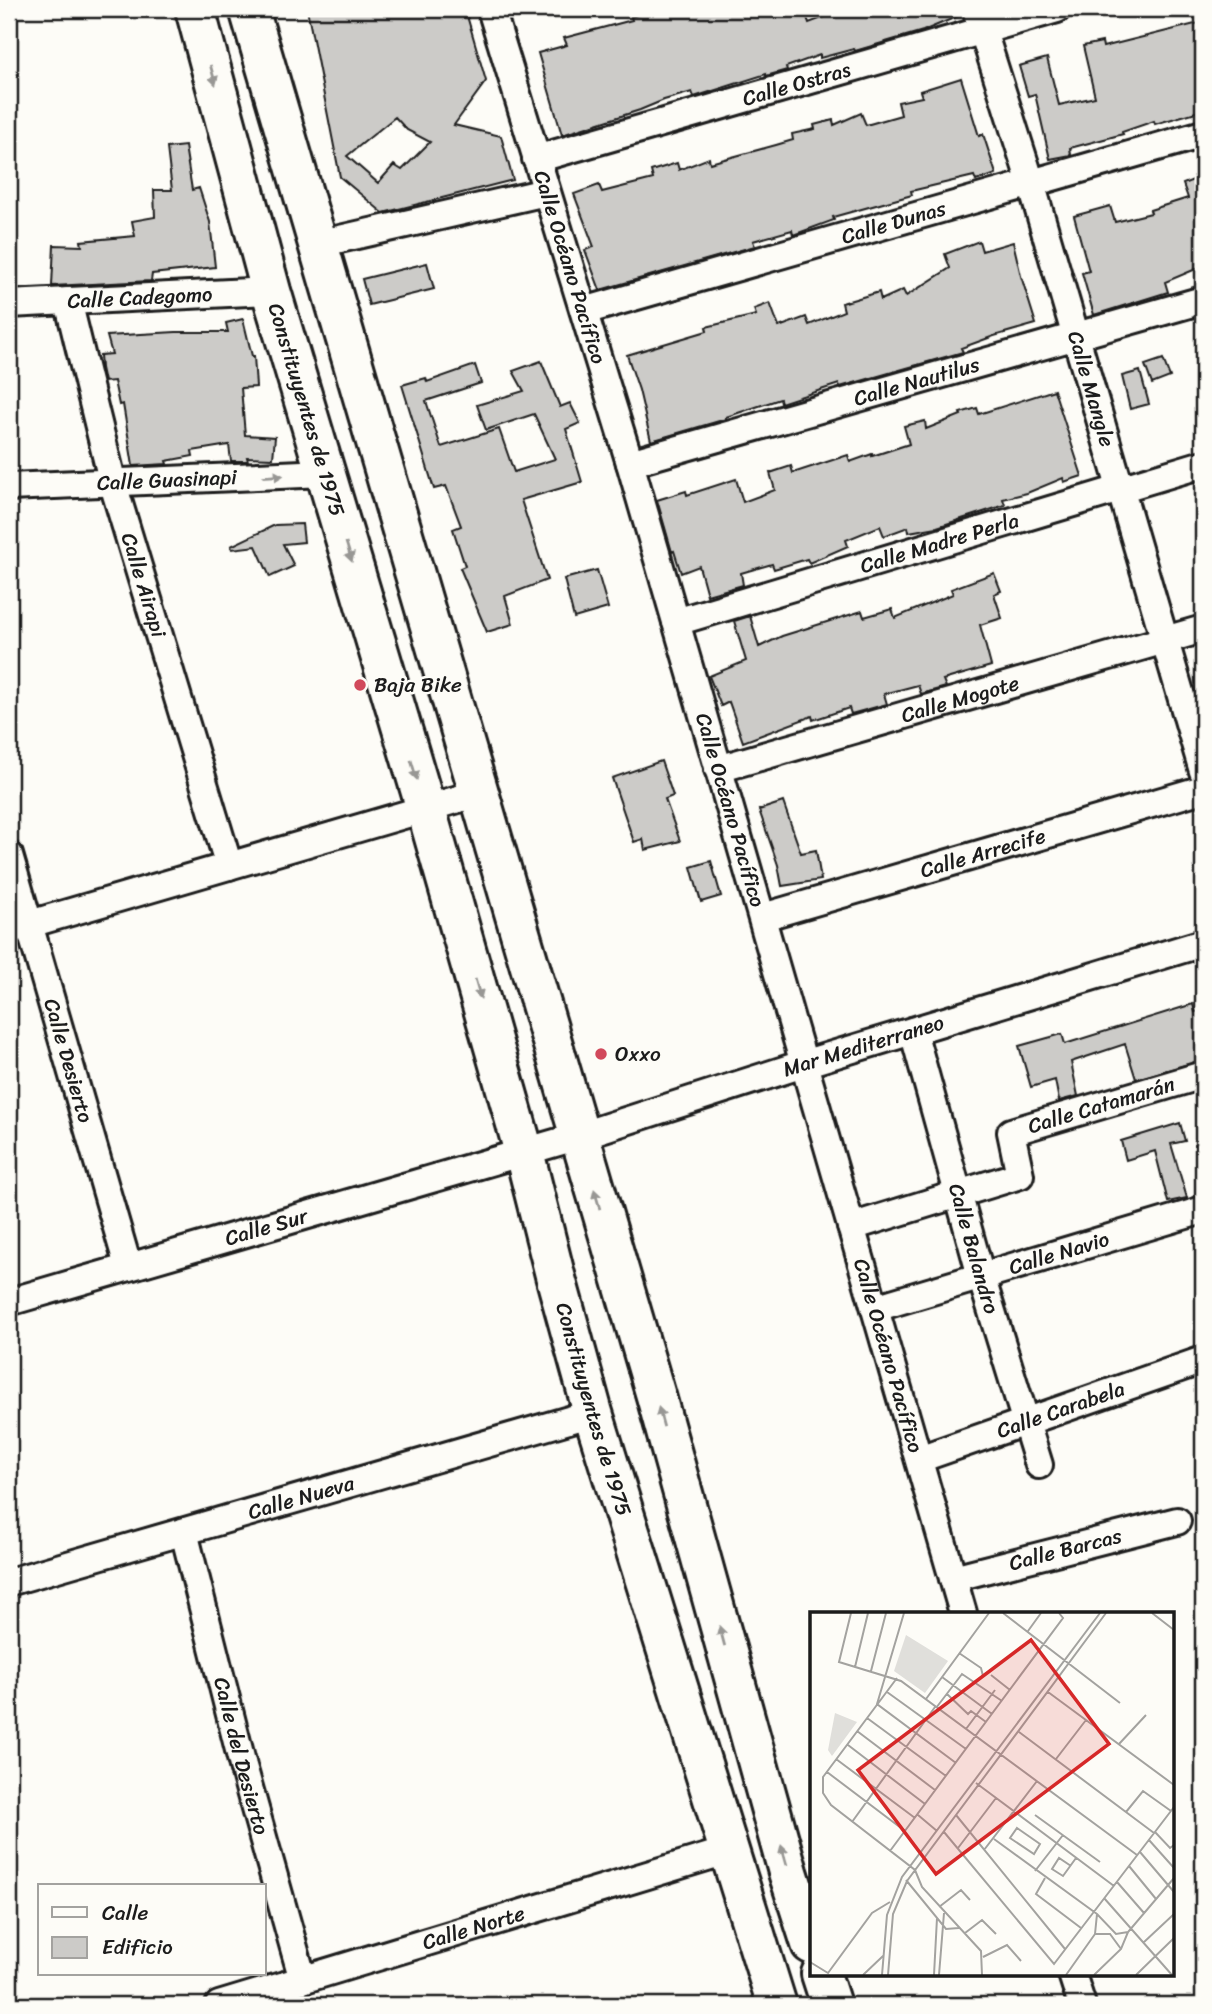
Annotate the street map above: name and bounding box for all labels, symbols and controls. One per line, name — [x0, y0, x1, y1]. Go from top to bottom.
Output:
street label: Calle Ostras — [738, 50, 855, 118]
one-way arrow — [208, 64, 218, 85]
street label: Calle Océano Pacífico — [522, 166, 618, 369]
street label: Calle Dunas — [837, 189, 951, 256]
street label: Calle Cadegomo — [66, 275, 213, 320]
street label: Constituyentes de 1975 — [257, 298, 356, 521]
street label: Calle Mangle — [1056, 326, 1126, 452]
street label: Calle Nautilus — [849, 345, 985, 417]
street label: Calle Guasinapi — [96, 458, 239, 502]
one-way arrow — [262, 470, 284, 481]
street label: Calle Madre Perla — [855, 501, 1024, 585]
street label: Calle Airapi — [110, 528, 178, 643]
one-way arrow — [345, 542, 355, 563]
street label: Calle Mogote — [896, 664, 1024, 734]
place label: Baja Bike — [374, 666, 462, 704]
marker: Baja Bike — [352, 677, 368, 693]
street label: Calle Océano Pacífico — [684, 708, 777, 912]
one-way arrow — [410, 760, 420, 781]
street label: Calle Arrecife — [916, 817, 1050, 889]
one-way arrow — [473, 979, 483, 1000]
street label: Calle Desierto — [32, 994, 105, 1127]
street label: Mar Mediterraneo — [778, 1003, 949, 1088]
place label: Oxxo — [615, 1035, 661, 1073]
marker: Oxxo — [593, 1046, 609, 1062]
street label: Calle Catamarán — [1023, 1065, 1180, 1145]
street label: Calle Balandro — [937, 1179, 1011, 1319]
one-way arrow — [591, 1187, 602, 1209]
street label: Calle Sur — [220, 1197, 314, 1257]
street label: Calle Navio — [1004, 1220, 1114, 1286]
street label: Calle Océano Pacífico — [842, 1254, 935, 1457]
street label: Constituyentes de 1975 — [544, 1298, 643, 1521]
street label: Calle Carabela — [991, 1370, 1130, 1450]
one-way arrow — [656, 1406, 666, 1427]
street label: Calle Nueva — [243, 1464, 359, 1531]
street label: Calle Barcas — [1005, 1517, 1126, 1582]
inset map — [810, 1612, 1174, 1976]
one-way arrow — [716, 1625, 727, 1647]
street label: Calle del Desierto — [202, 1673, 280, 1840]
one-way arrow — [778, 1844, 788, 1865]
legend — [38, 1884, 266, 1976]
text: Calle — [102, 1894, 149, 1932]
street label: Calle Norte — [417, 1894, 530, 1961]
text: Edificio — [102, 1928, 173, 1966]

